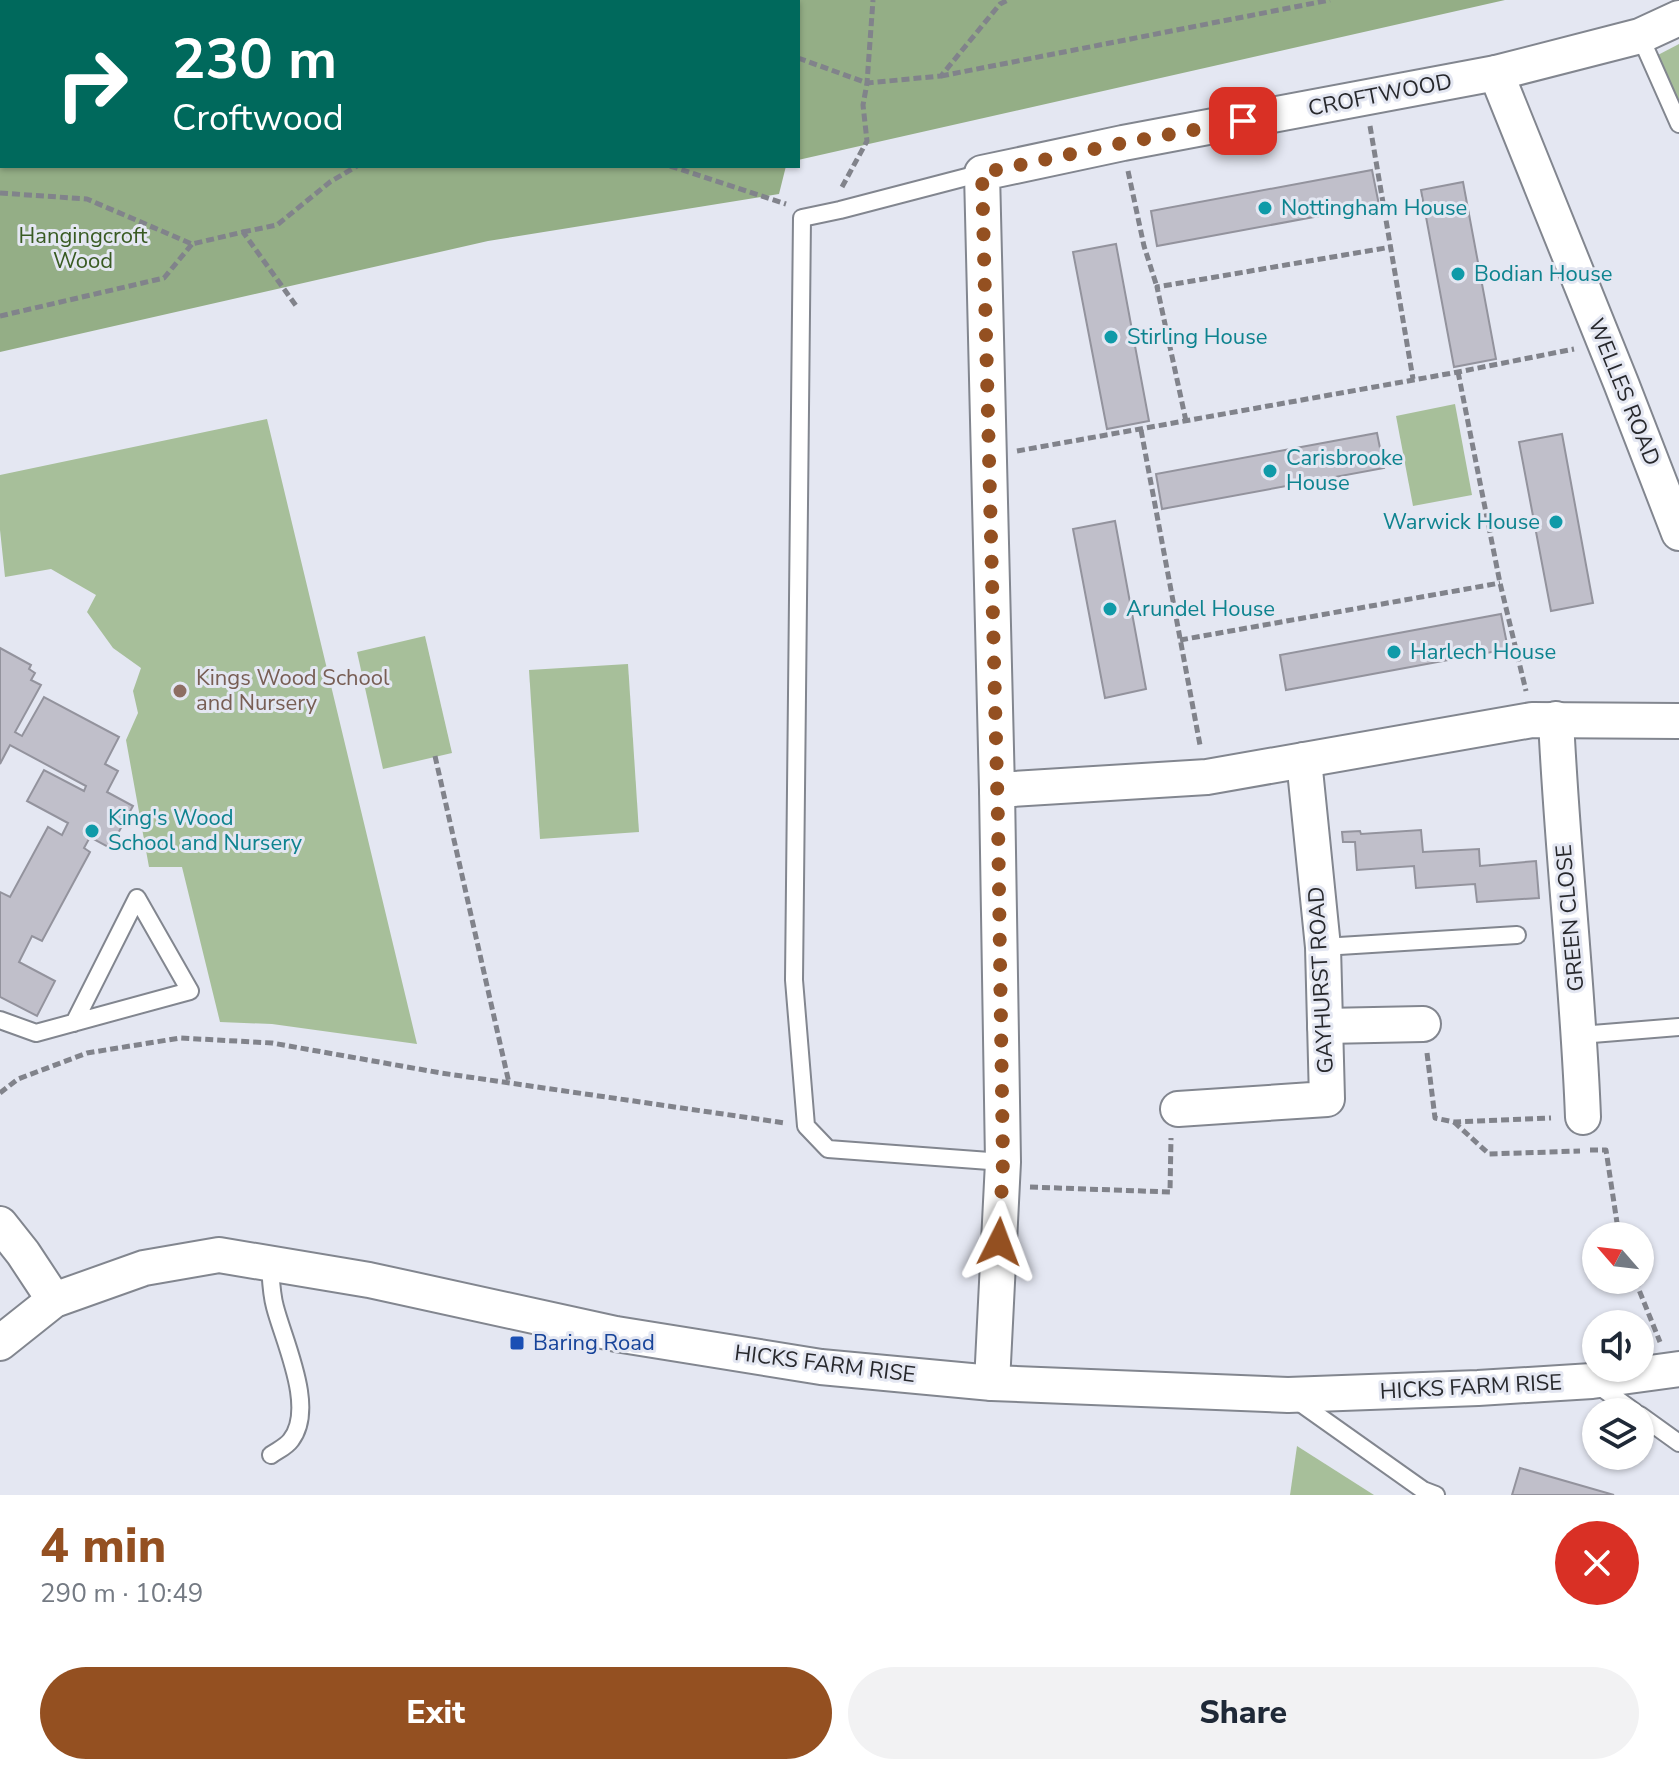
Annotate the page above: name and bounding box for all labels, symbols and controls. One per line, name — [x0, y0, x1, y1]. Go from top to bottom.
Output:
text: 230 m — [172, 21, 337, 98]
icon: right — [40, 32, 144, 136]
street label: CROFTWOOD — [1306, 66, 1454, 124]
pin — [1209, 87, 1277, 155]
text: Croftwood — [172, 94, 344, 143]
icon: arrive — [1221, 99, 1265, 143]
place label: Nottingham House — [1281, 193, 1467, 223]
marker: Nottingham House — [1256, 199, 1274, 217]
park label: Hangingcroft Wood — [19, 221, 148, 276]
place label: Bodian House — [1474, 259, 1612, 289]
marker: Bodian House — [1449, 265, 1467, 283]
street label: WELLES ROAD — [1581, 314, 1667, 470]
place label: Stirling House — [1127, 322, 1267, 352]
marker: Stirling House — [1102, 328, 1120, 346]
place label: Carisbrooke House — [1286, 443, 1403, 498]
marker: Carisbrooke House — [1261, 462, 1279, 480]
place label: Warwick House — [1383, 507, 1540, 537]
marker: Warwick House — [1547, 513, 1565, 531]
place label: Arundel House — [1126, 594, 1275, 624]
marker: Arundel House — [1101, 600, 1119, 618]
place label: Harlech House — [1410, 637, 1556, 667]
marker: Harlech House — [1385, 643, 1403, 661]
place label: Kings Wood School and Nursery — [196, 663, 390, 718]
marker: Kings Wood School and Nursery — [171, 682, 189, 700]
place label: King's Wood School and Nursery — [108, 803, 303, 858]
marker: King's Wood School and Nursery — [83, 822, 101, 840]
street label: GREEN CLOSE — [1549, 843, 1591, 993]
street label: GAYHURST ROAD — [1301, 886, 1341, 1074]
position arrow — [957, 1200, 1041, 1284]
north arrow — [1582, 1222, 1654, 1294]
map controls — [1582, 1222, 1654, 1470]
button: sound — [1582, 1310, 1654, 1382]
place label: Baring Road — [533, 1328, 655, 1358]
marker: Baring Road — [508, 1334, 526, 1352]
street label: HICKS FARM RISE — [733, 1338, 917, 1390]
street label: HICKS FARM RISE — [1379, 1367, 1563, 1407]
button: layers — [1582, 1398, 1654, 1470]
text: 4 min — [40, 1513, 166, 1579]
button: close — [1555, 1521, 1639, 1605]
text: 290 m · 10:49 — [40, 1576, 203, 1611]
button: Exit — [40, 1667, 832, 1759]
button: Share — [848, 1667, 1639, 1759]

